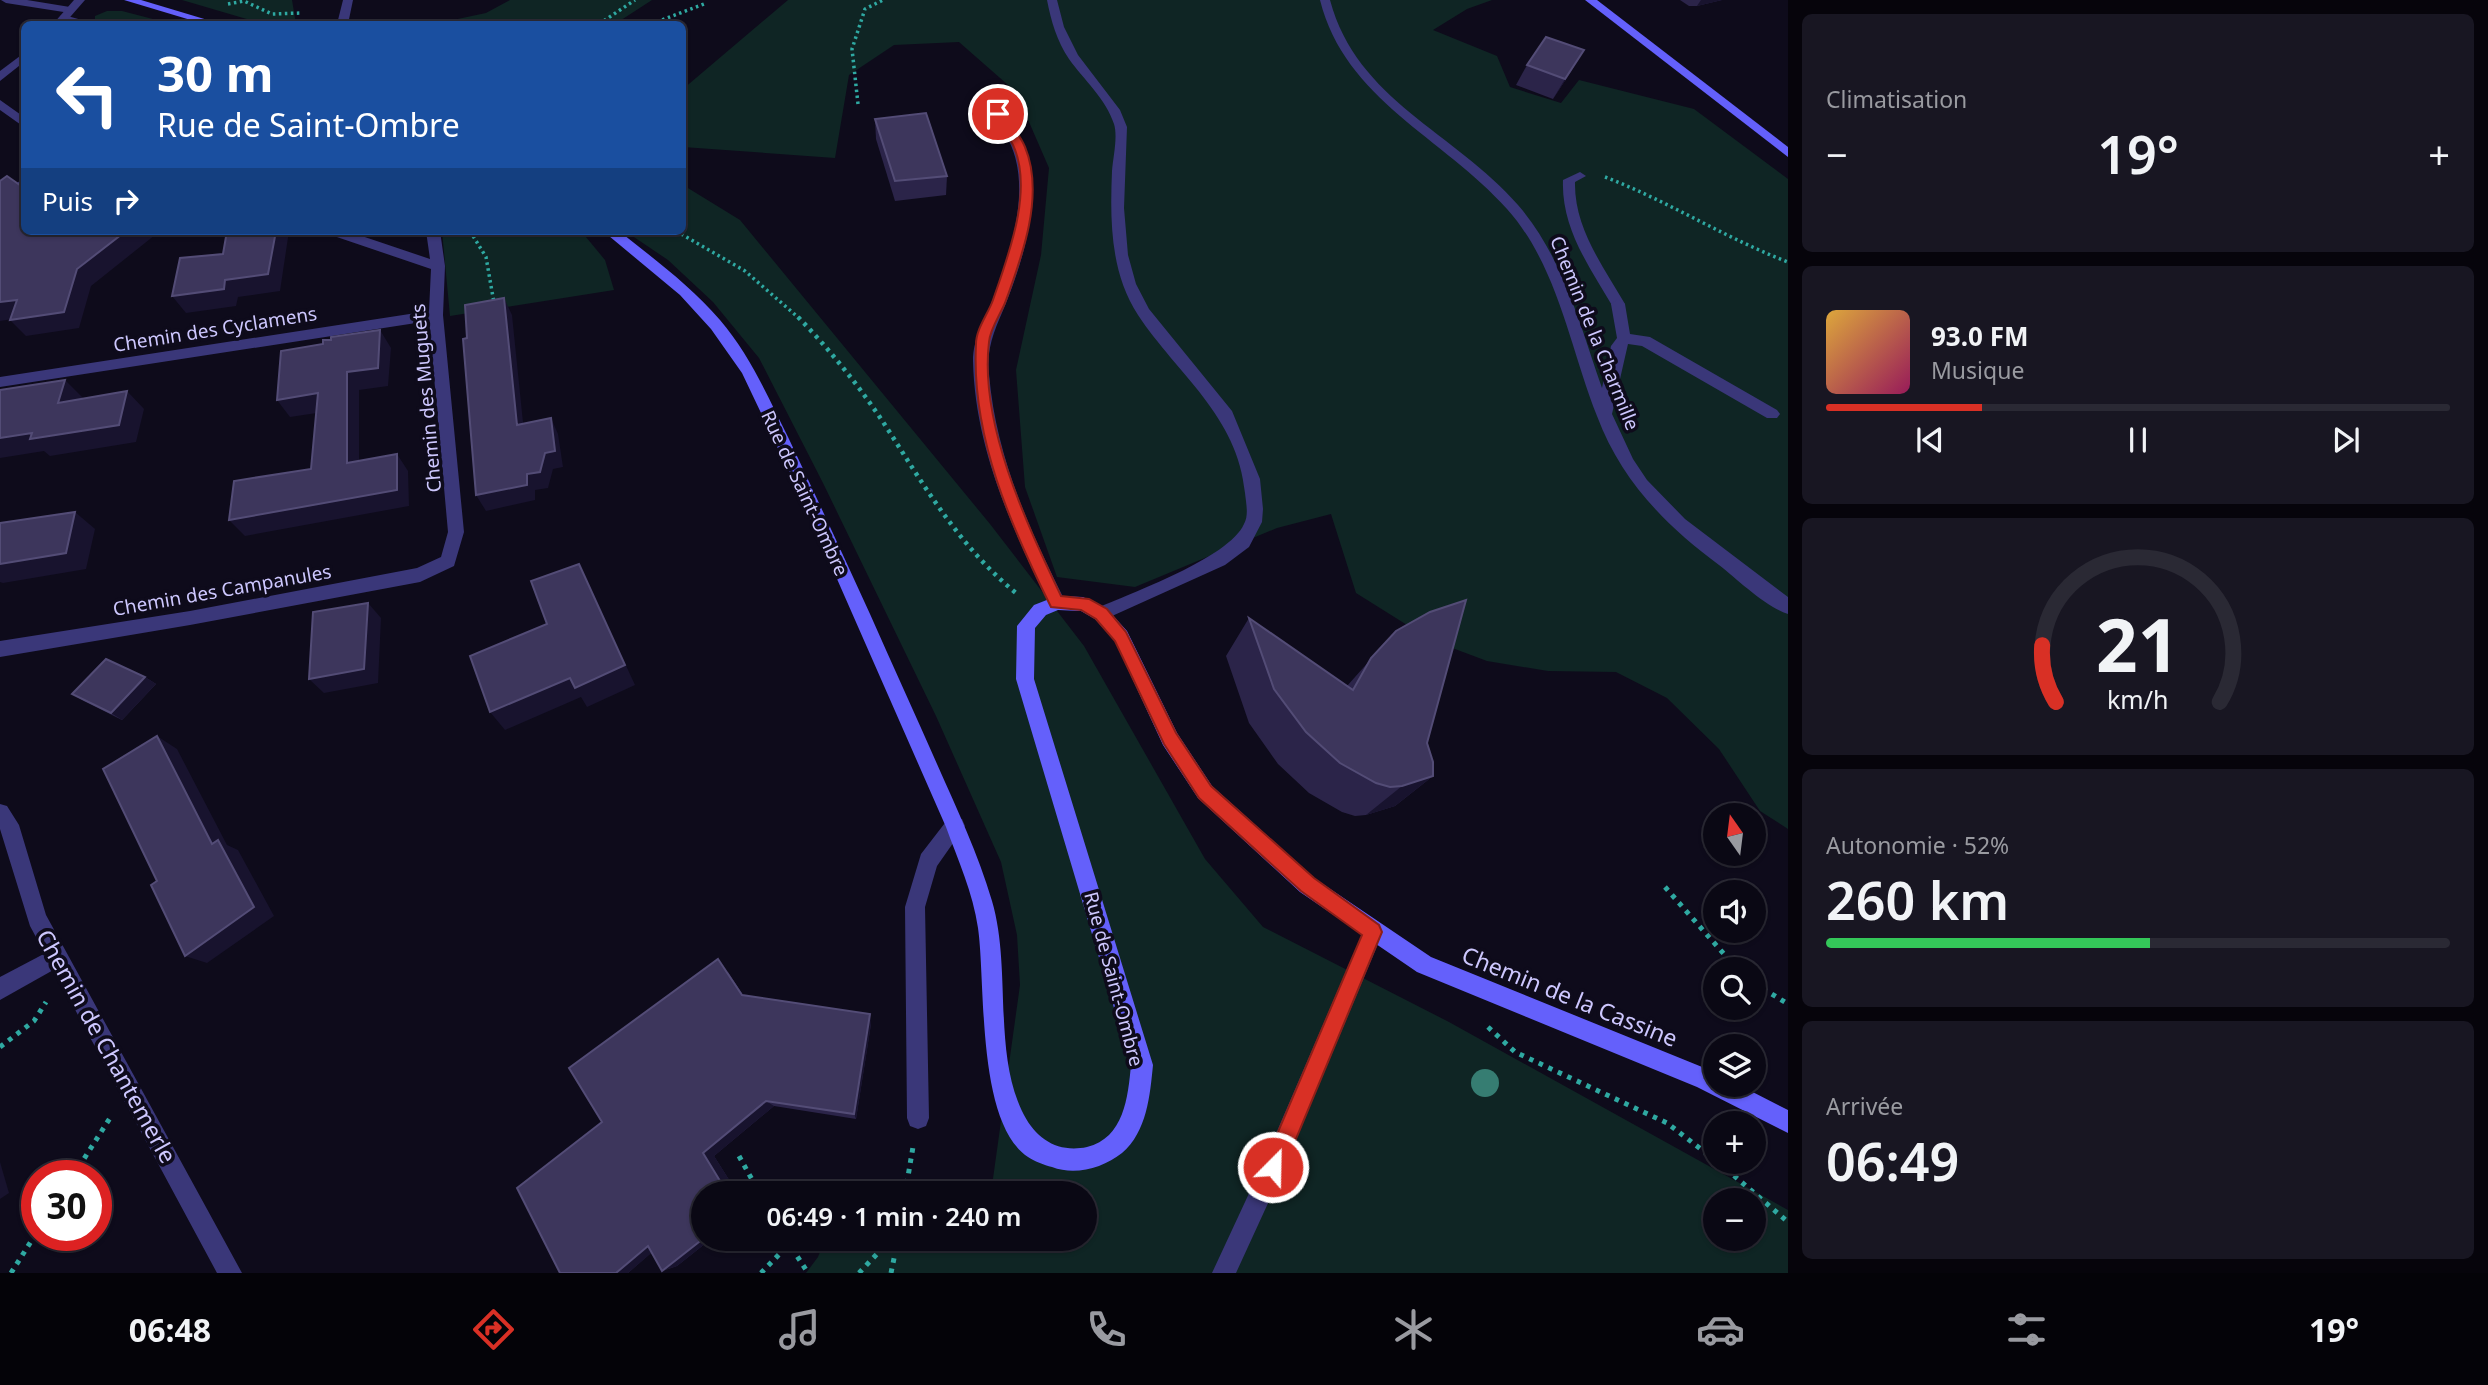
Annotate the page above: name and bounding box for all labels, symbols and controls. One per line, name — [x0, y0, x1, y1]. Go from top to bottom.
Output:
text: 30 m — [157, 40, 274, 106]
icon: left — [42, 49, 133, 140]
text: Climatisation — [1826, 83, 1967, 115]
pin — [968, 84, 1028, 144]
icon: arrive — [979, 95, 1017, 133]
text: Rue de Saint-Ombre — [157, 103, 460, 146]
text: 19° — [2097, 118, 2179, 189]
text: − — [1826, 128, 1848, 180]
text: + — [2428, 128, 2450, 180]
icon: right — [107, 182, 145, 220]
text: Puis — [42, 183, 93, 219]
street label: Chemin de la Charmille — [1544, 232, 1646, 434]
street label: Chemin des Cyclamens — [111, 300, 319, 358]
street label: Chemin des Muguets — [405, 303, 447, 493]
text: 93.0 FM — [1931, 318, 2028, 354]
text: Musique — [1931, 354, 2024, 386]
street label: Rue de Saint-Ombre — [755, 406, 855, 580]
icon: previous — [1911, 421, 1949, 459]
icon: pause — [2119, 421, 2157, 459]
icon: next — [2327, 421, 2365, 459]
street label: Chemin des Campanules — [111, 558, 333, 622]
text: 21 — [2096, 595, 2180, 694]
text: km/h — [2107, 682, 2169, 716]
north arrow — [1703, 803, 1766, 866]
map controls — [1703, 803, 1766, 1251]
text: Autonomie · 52% — [1826, 829, 2009, 861]
text: 260 km — [1826, 864, 2009, 935]
button: sound — [1703, 880, 1766, 943]
street label: Rue de Saint-Ombre — [1078, 889, 1150, 1069]
street label: Chemin de Chantemerle — [29, 923, 185, 1169]
street label: Chemin de la Cassine — [1457, 938, 1683, 1054]
button: search — [1703, 957, 1766, 1020]
button: layers — [1703, 1034, 1766, 1097]
text: Arrivée — [1826, 1090, 1903, 1122]
button: + — [1703, 1111, 1766, 1174]
text: 06:49 — [1826, 1125, 1959, 1196]
position arrow — [1236, 1130, 1310, 1204]
speed limit sign: 30 — [21, 1160, 112, 1251]
button: − — [1703, 1188, 1766, 1251]
text: 06:49 · 1 min · 240 m — [767, 1198, 1021, 1234]
icon: directions — [469, 1305, 518, 1354]
icon: music — [775, 1305, 824, 1354]
icon: phone — [1082, 1305, 1131, 1354]
icon: climate — [1389, 1305, 1438, 1354]
icon: car — [1696, 1305, 1745, 1354]
icon: filters — [2002, 1305, 2051, 1354]
text: 06:48 — [129, 1308, 211, 1351]
text: 19° — [2309, 1308, 2359, 1351]

